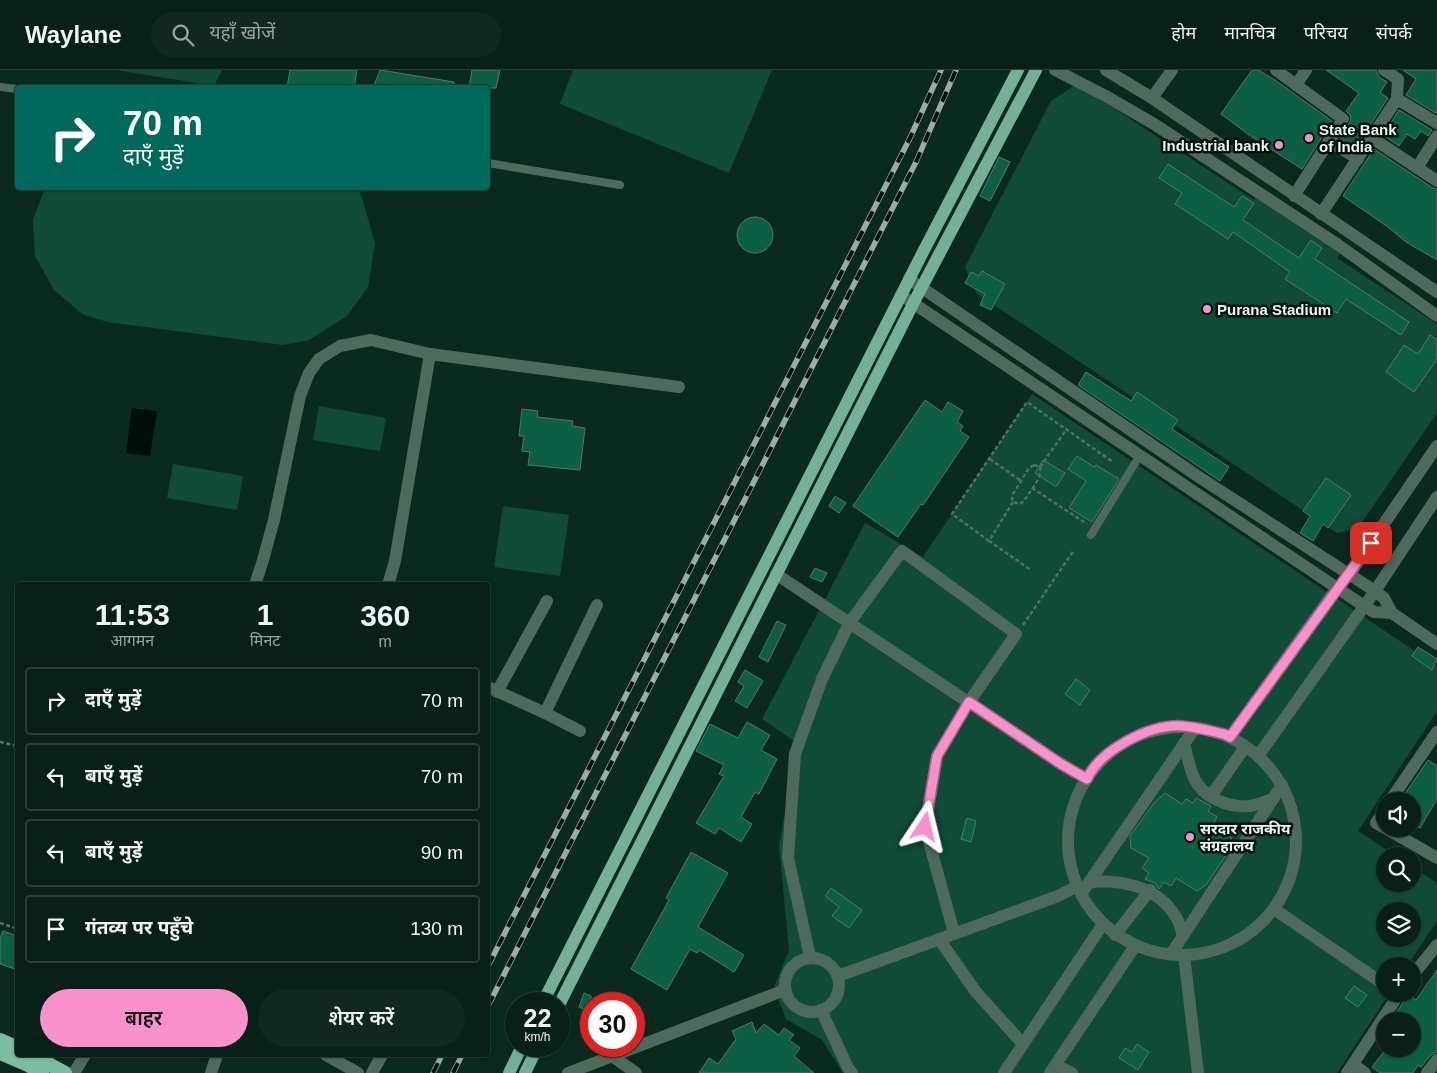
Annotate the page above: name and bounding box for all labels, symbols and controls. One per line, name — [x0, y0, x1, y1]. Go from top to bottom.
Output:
search box — [151, 12, 501, 57]
text: Waylane — [25, 21, 121, 48]
icon: search — [169, 21, 197, 49]
text: यहाँ खोजें — [209, 22, 275, 43]
text: होम — [1171, 23, 1196, 43]
text: मानचित्र — [1224, 23, 1276, 43]
text: परिचय — [1304, 23, 1348, 43]
text: संपर्क — [1376, 23, 1412, 43]
text: 70 m — [123, 103, 203, 142]
icon: right — [40, 105, 105, 170]
place label: State Bank of India — [1319, 121, 1397, 155]
marker: State Bank of India — [1303, 132, 1315, 144]
place label: Industrial bank — [1162, 137, 1270, 154]
marker: Industrial bank — [1273, 139, 1285, 151]
text: दाएँ मुड़ें — [123, 144, 184, 169]
place label: Purana Stadium — [1217, 301, 1331, 318]
marker: Purana Stadium — [1201, 303, 1213, 315]
pin — [1350, 522, 1392, 564]
icon: arrive — [1357, 529, 1385, 557]
text: 11:53 — [95, 598, 170, 631]
text: 1 — [257, 598, 273, 631]
text: 360 — [360, 599, 410, 632]
text: आगमन — [110, 632, 154, 649]
text: मिनट — [250, 632, 280, 649]
text: m — [378, 633, 392, 650]
icon: right — [42, 687, 70, 715]
text: दाएँ मुड़ें — [85, 689, 141, 710]
text: 70 m — [421, 690, 463, 711]
icon: left — [42, 763, 70, 791]
text: बाएँ मुड़ें — [85, 765, 142, 786]
text: 70 m — [421, 766, 463, 787]
map controls — [1376, 792, 1421, 1057]
button: sound — [1376, 792, 1421, 837]
position arrow — [898, 800, 950, 852]
place label: सरदार राजकीय संग्रहालय — [1200, 820, 1291, 854]
marker: सरदार राजकीय संग्रहालय — [1184, 831, 1196, 843]
icon: left — [42, 839, 70, 867]
text: बाएँ मुड़ें — [85, 841, 142, 862]
text: 90 m — [421, 842, 463, 863]
button: search — [1376, 847, 1421, 892]
button: layers — [1376, 902, 1421, 947]
icon: arrive — [42, 915, 70, 943]
text: गंतव्य पर पहुँचे — [85, 917, 193, 938]
text: 130 m — [410, 918, 463, 939]
button: + — [1376, 957, 1421, 1002]
button: बाहर — [40, 989, 248, 1047]
button: शेयर करें — [258, 989, 465, 1047]
speed limit sign: 30 — [580, 992, 645, 1057]
text: 22 — [524, 1004, 551, 1032]
button: − — [1376, 1012, 1421, 1057]
text: km/h — [524, 1030, 551, 1044]

